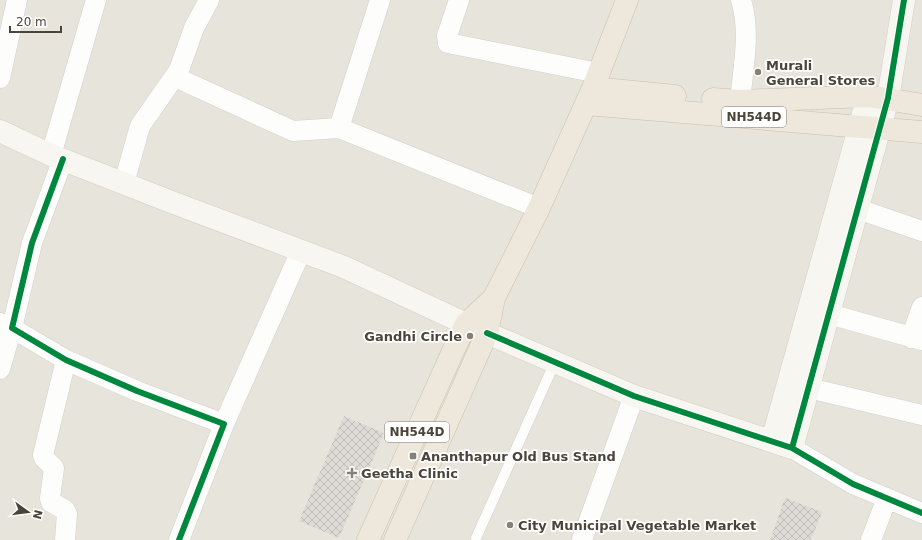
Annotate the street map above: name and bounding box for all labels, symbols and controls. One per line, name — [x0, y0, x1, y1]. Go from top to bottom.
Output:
scale bar — [10, 8, 61, 34]
text: 20 m — [16, 15, 47, 29]
place label: Murali General Stores — [766, 58, 875, 88]
marker: Murali General Stores — [753, 67, 763, 77]
road number: NH544D — [722, 107, 786, 127]
place label: Gandhi Circle — [364, 329, 462, 344]
marker: Gandhi Circle — [465, 331, 475, 341]
road number: NH544D — [385, 422, 449, 442]
place label: Ananthapur Old Bus Stand — [421, 449, 616, 464]
marker: Ananthapur Old Bus Stand — [408, 451, 418, 461]
place label: Geetha Clinic — [361, 466, 458, 481]
marker: Geetha Clinic — [346, 467, 358, 479]
north arrow — [8, 492, 48, 532]
text: N — [30, 508, 45, 520]
place label: City Municipal Vegetable Market — [518, 518, 756, 533]
marker: City Municipal Vegetable Market — [505, 520, 515, 530]

